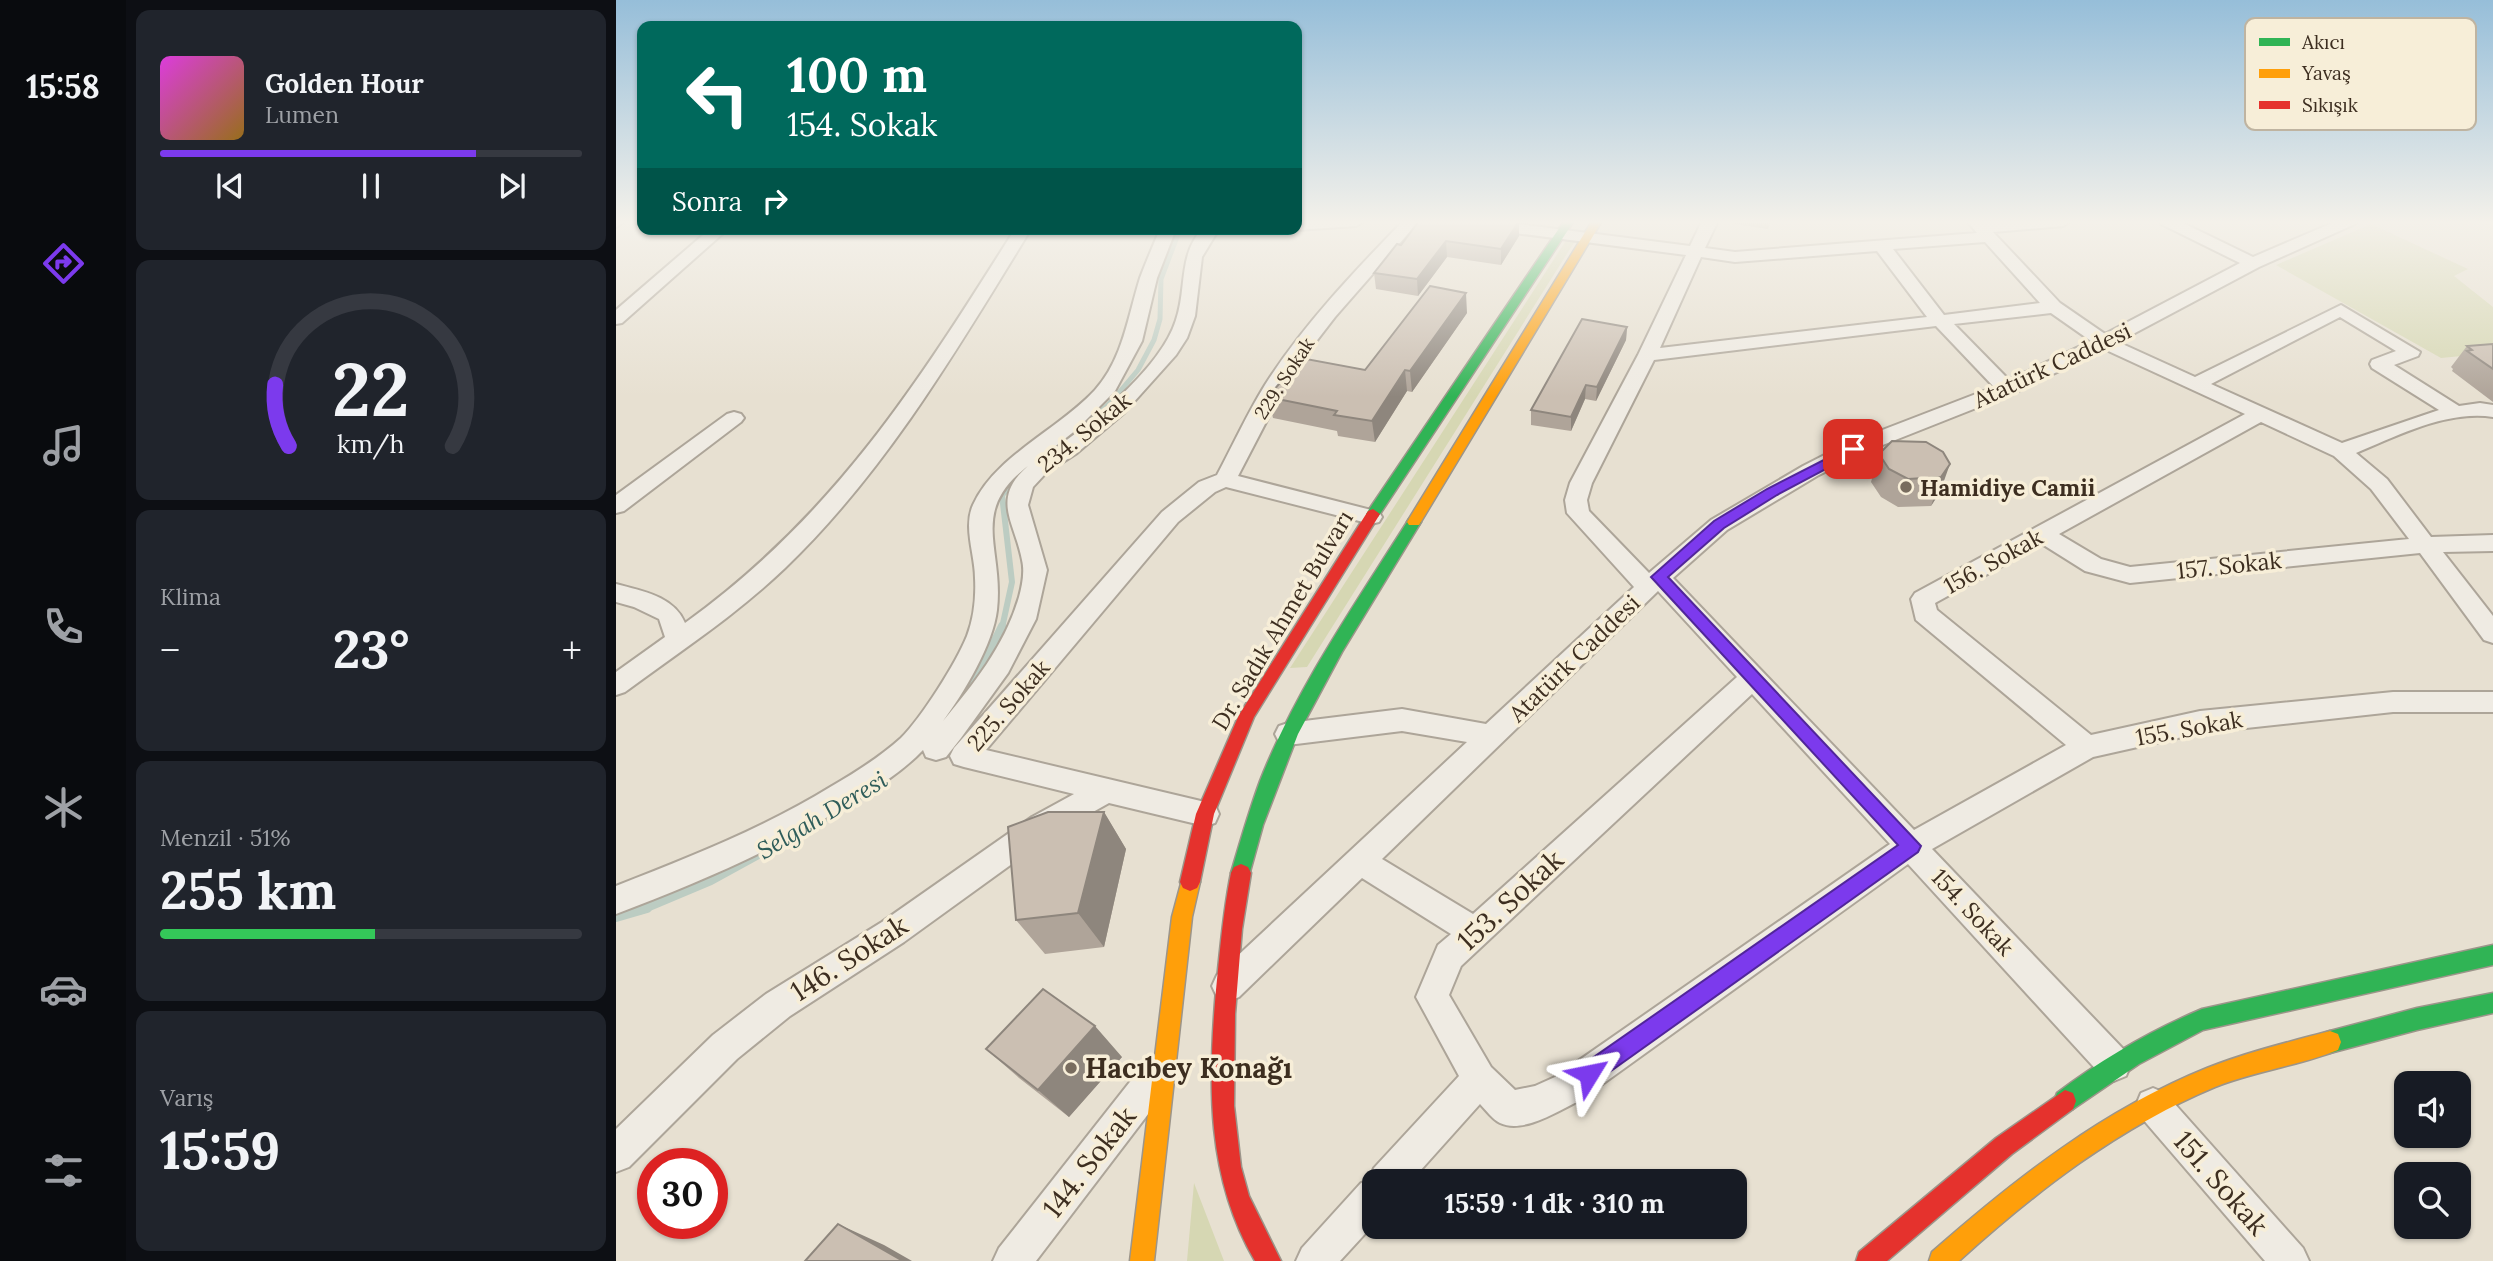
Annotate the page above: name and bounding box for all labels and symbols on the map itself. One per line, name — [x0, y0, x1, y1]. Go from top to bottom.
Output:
legend — [2245, 18, 2476, 130]
text: Akıcı — [2301, 30, 2345, 54]
text: Yavaş — [2301, 61, 2351, 85]
text: Sıkışık — [2302, 93, 2359, 117]
street label: Atatürk Caddesi — [1968, 316, 2136, 415]
street label: 229. Sokak — [1249, 332, 1320, 423]
street label: 234. Sokak — [1031, 385, 1137, 479]
pin — [1823, 419, 1883, 479]
place label: Hamidiye Camii — [1920, 473, 2095, 502]
marker: Hamidiye Camii — [1898, 479, 1914, 495]
street label: Dr. Sadık Ahmet Bulvarı — [1205, 505, 1359, 735]
street label: 156. Sokak — [1938, 522, 2048, 600]
street label: 157. Sokak — [2175, 545, 2284, 585]
street label: Atatürk Caddesi — [1502, 588, 1645, 728]
street label: 225. Sokak — [960, 653, 1056, 757]
street label: 155. Sokak — [2133, 704, 2245, 752]
water label: Selgah Deresi — [751, 764, 893, 866]
street label: 153. Sokak — [1449, 842, 1571, 958]
street label: 154. Sokak — [1926, 863, 2021, 962]
street label: 146. Sokak — [784, 907, 914, 1009]
position arrow — [1552, 1037, 1626, 1111]
place label: Hacıbey Konağı — [1085, 1050, 1292, 1086]
marker: Hacıbey Konağı — [1063, 1060, 1079, 1076]
street label: 144. Sokak — [1034, 1099, 1144, 1225]
street label: 151. Sokak — [2166, 1123, 2276, 1243]
speed limit sign: 30 — [637, 1148, 728, 1239]

